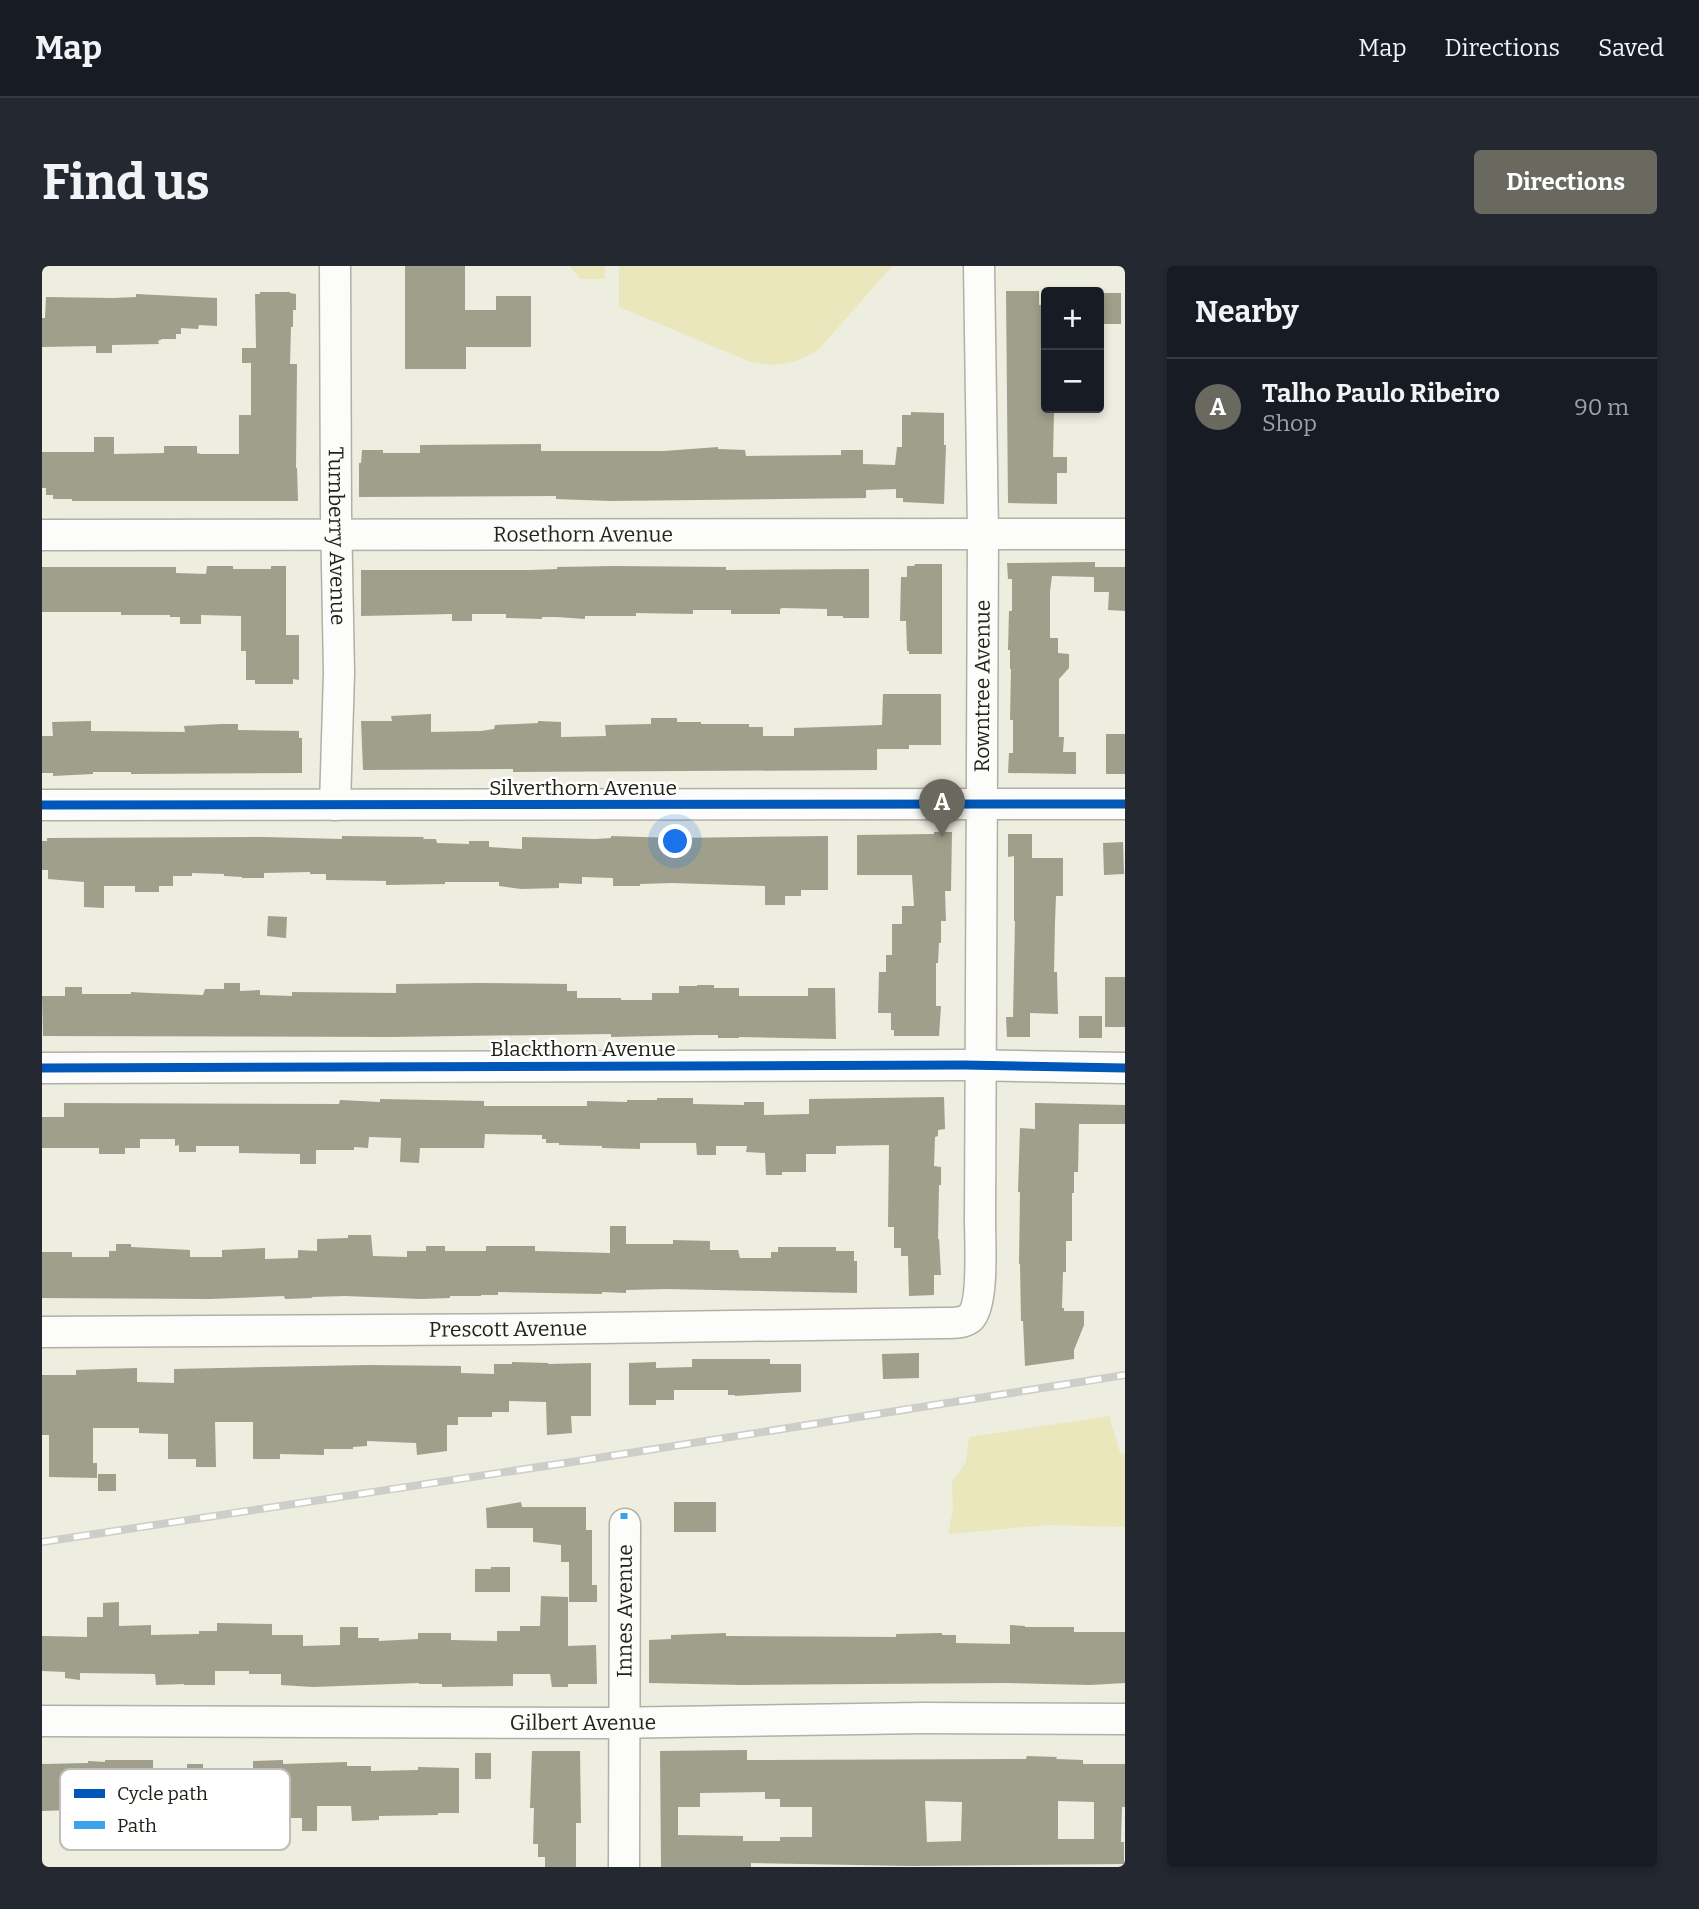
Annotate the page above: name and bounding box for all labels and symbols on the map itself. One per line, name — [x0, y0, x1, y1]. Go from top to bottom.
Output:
street label: Turnberry Avenue — [323, 447, 351, 626]
street label: Rosethorn Avenue — [493, 521, 673, 548]
street label: Rowntree Avenue — [969, 600, 996, 772]
street label: Silverthorn Avenue — [489, 775, 677, 801]
pin: A — [919, 779, 965, 837]
your location — [658, 824, 692, 858]
street label: Blackthorn Avenue — [490, 1036, 676, 1062]
street label: Prescott Avenue — [429, 1315, 587, 1343]
street label: Innes Avenue — [612, 1544, 638, 1678]
street label: Gilbert Avenue — [510, 1709, 656, 1736]
legend — [60, 1769, 290, 1850]
text: Cycle path — [117, 1782, 208, 1805]
text: Path — [117, 1814, 157, 1837]

